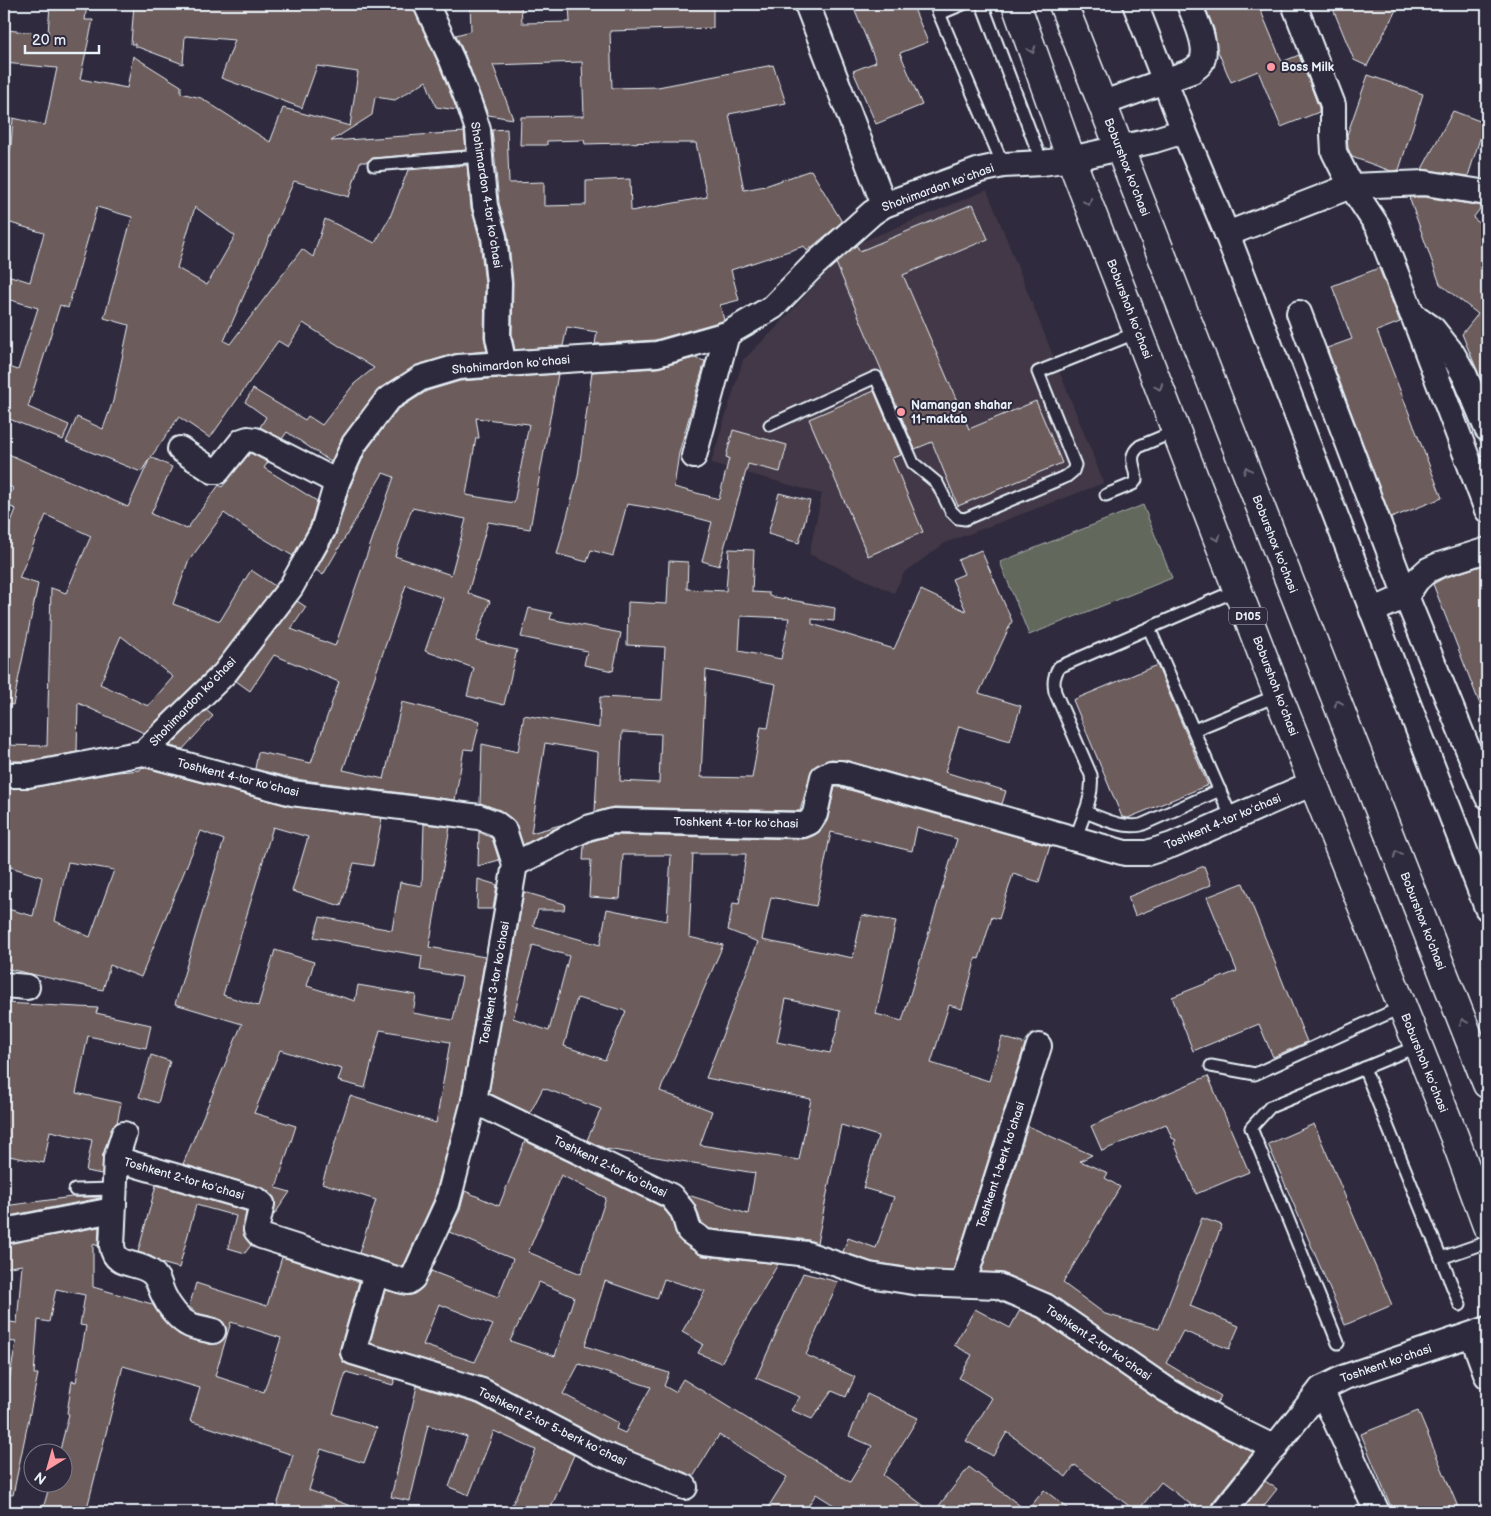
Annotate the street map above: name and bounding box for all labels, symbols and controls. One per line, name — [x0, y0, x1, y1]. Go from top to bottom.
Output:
scale bar — [25, 22, 99, 54]
text: 20 m — [32, 31, 66, 50]
one-way arrow — [1026, 45, 1036, 53]
place label: Boss Milk — [1281, 60, 1335, 75]
marker: Boss Milk — [1265, 61, 1277, 73]
street label: Boburshox ko'chasi — [1101, 116, 1153, 218]
street label: Shohimardon 4-tor koʻchasi — [467, 121, 505, 269]
street label: Shohimardon koʻchasi — [880, 161, 996, 215]
one-way arrow — [1081, 197, 1092, 206]
street label: Boburshoh koʻchasi — [1103, 257, 1155, 361]
street label: Shohimardon koʻchasi — [451, 352, 571, 378]
one-way arrow — [1153, 382, 1163, 390]
place label: Namangan shahar 11-maktab — [911, 398, 1012, 427]
marker: Namangan shahar 11-maktab — [895, 406, 907, 418]
one-way arrow — [1242, 467, 1252, 475]
street label: Boburshox ko'chasi — [1249, 493, 1301, 595]
one-way arrow — [1211, 533, 1222, 542]
road number: D105 — [1229, 608, 1267, 624]
street label: Boburshoh koʻchasi — [1249, 634, 1301, 738]
street label: Shohimardon koʻchasi — [146, 654, 240, 750]
one-way arrow — [1334, 699, 1344, 708]
street label: Toshkent 4-tor koʻchasi — [176, 756, 301, 800]
street label: Toshkent 4-tor koʻchasi — [1163, 791, 1284, 853]
street label: Toshkent 4-tor koʻchasi — [673, 814, 799, 832]
one-way arrow — [1393, 851, 1403, 859]
street label: Boburshox ko'chasi — [1397, 870, 1449, 972]
street label: Toshkent 3-tor koʻchasi — [477, 920, 513, 1046]
street label: Boburshoh koʻchasi — [1397, 1011, 1451, 1115]
one-way arrow — [1459, 1018, 1469, 1027]
street label: Toshkent 1-berk koʻchasi — [973, 1100, 1029, 1230]
street label: Toshkent 2-tor koʻchasi — [551, 1133, 670, 1201]
street label: Toshkent 2-tor koʻchasi — [122, 1155, 246, 1203]
street label: Toshkent 2-tor koʻchasi — [1042, 1302, 1154, 1384]
street label: Toshkent koʻchasi — [1338, 1341, 1434, 1387]
street label: Toshkent 2-tor 5-berk koʻchasi — [475, 1384, 629, 1470]
north arrow — [22, 1444, 72, 1494]
text: N — [31, 1468, 50, 1488]

